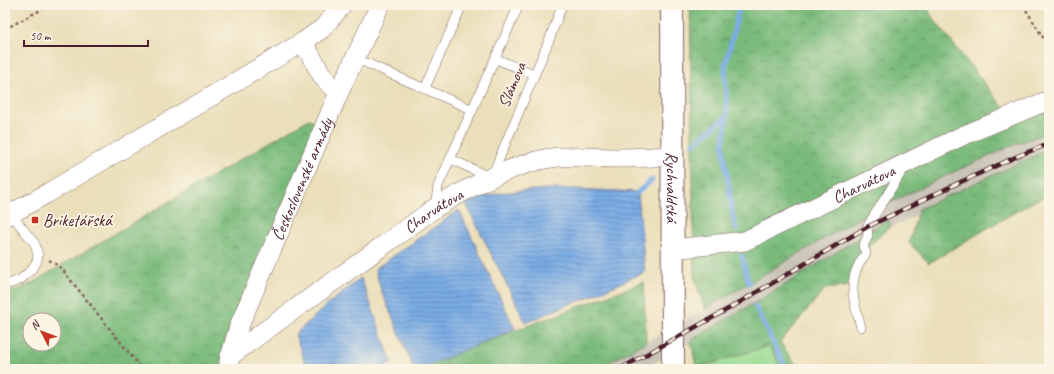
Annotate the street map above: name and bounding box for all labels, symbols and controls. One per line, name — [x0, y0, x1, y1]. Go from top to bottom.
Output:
scale bar — [24, 22, 148, 48]
text: 50 m — [30, 28, 52, 44]
street label: Slámova — [493, 58, 531, 111]
street label: Československé armády — [266, 114, 338, 244]
street label: Rychvaldská — [662, 152, 683, 224]
street label: Charvátova — [829, 159, 899, 208]
street label: Charvátova — [400, 183, 467, 238]
place label: Briketářská — [43, 210, 113, 231]
marker: Briketářská — [30, 215, 40, 225]
north arrow — [22, 312, 62, 352]
text: N — [27, 316, 44, 333]

